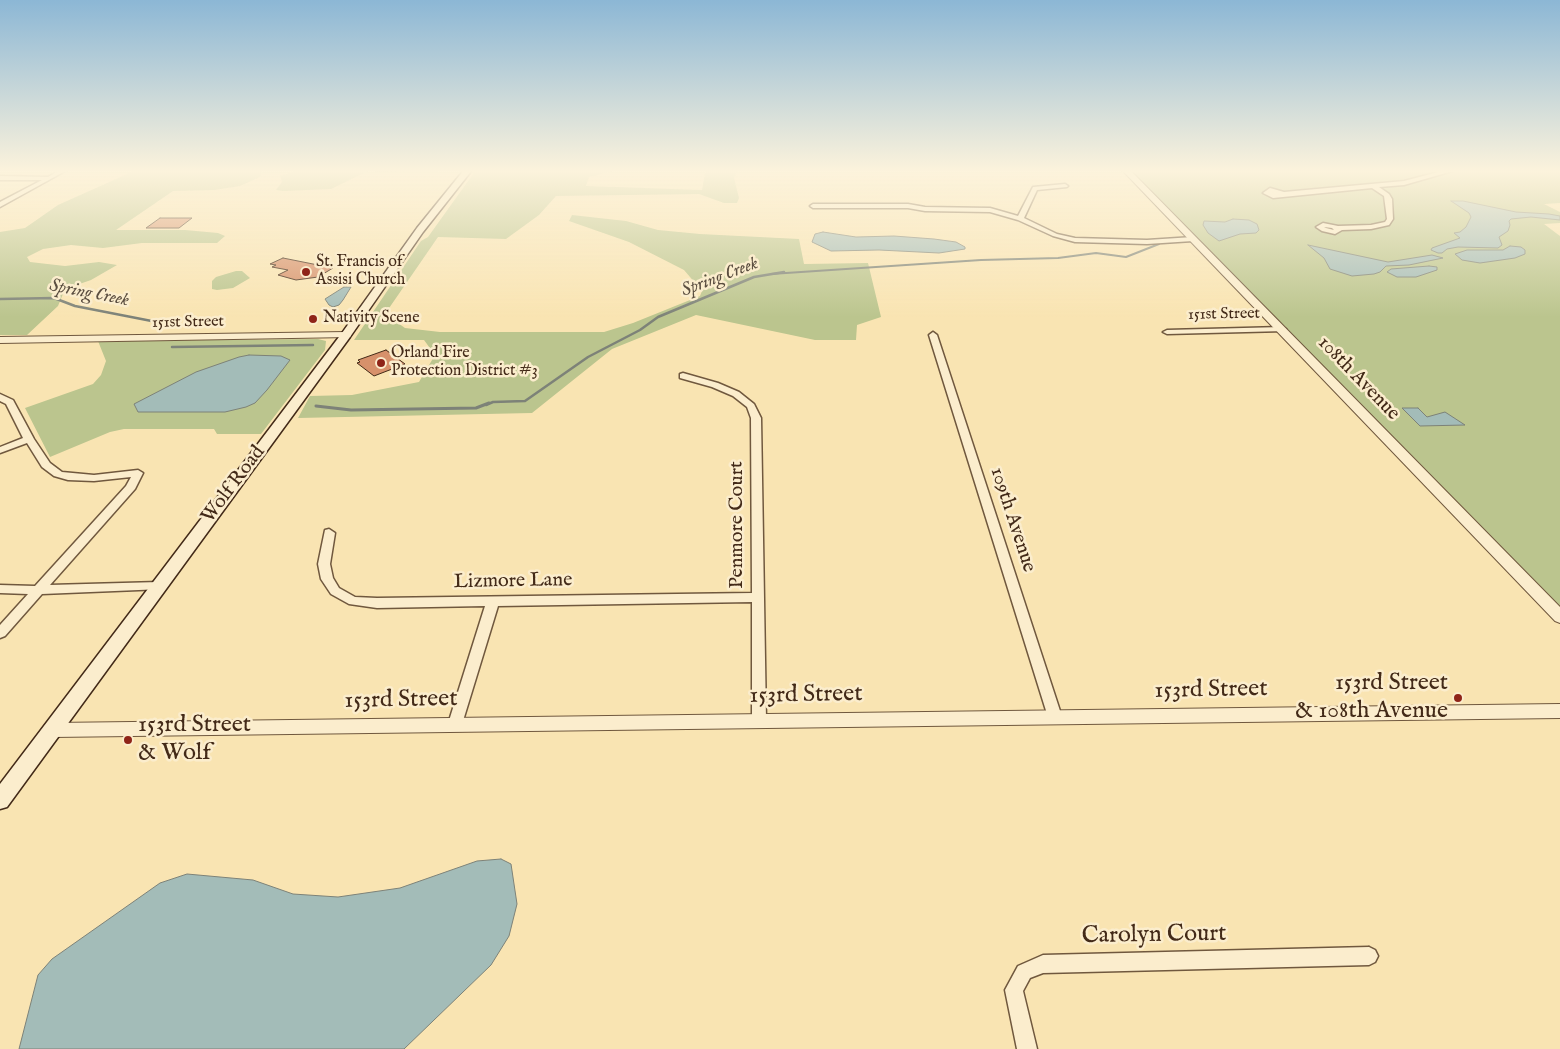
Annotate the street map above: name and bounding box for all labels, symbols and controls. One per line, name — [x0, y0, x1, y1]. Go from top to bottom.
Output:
place label: St. Francis of Assisi Church — [316, 253, 405, 291]
water label: Spring Creek — [678, 253, 762, 303]
marker: St. Francis of Assisi Church — [300, 266, 312, 278]
water label: Spring Creek — [47, 276, 131, 312]
street label: 151st Street — [1188, 305, 1260, 325]
place label: Nativity Scene — [323, 309, 419, 329]
street label: 151st Street — [152, 313, 224, 333]
marker: Nativity Scene — [307, 313, 319, 325]
street label: 108th Avenue — [1312, 332, 1404, 426]
place label: Orland Fire Protection District #3 — [391, 344, 538, 382]
marker: Orland Fire Protection District #3 — [375, 357, 387, 369]
street label: Wolf Road — [197, 441, 271, 529]
street label: Penmore Court — [726, 461, 750, 589]
street label: 109th Avenue — [984, 465, 1040, 575]
street label: Lizmore Lane — [454, 569, 572, 595]
place label: 153rd Street & 108th Avenue — [1295, 670, 1448, 726]
street label: 153rd Street — [1154, 676, 1268, 706]
street label: 153rd Street — [749, 681, 863, 711]
street label: 153rd Street — [344, 686, 458, 716]
marker: 153rd Street & 108th Avenue — [1452, 692, 1464, 704]
place label: 153rd Street & Wolf — [138, 712, 251, 768]
marker: 153rd Street & Wolf — [122, 734, 134, 746]
street label: Carolyn Court — [1081, 920, 1227, 952]

